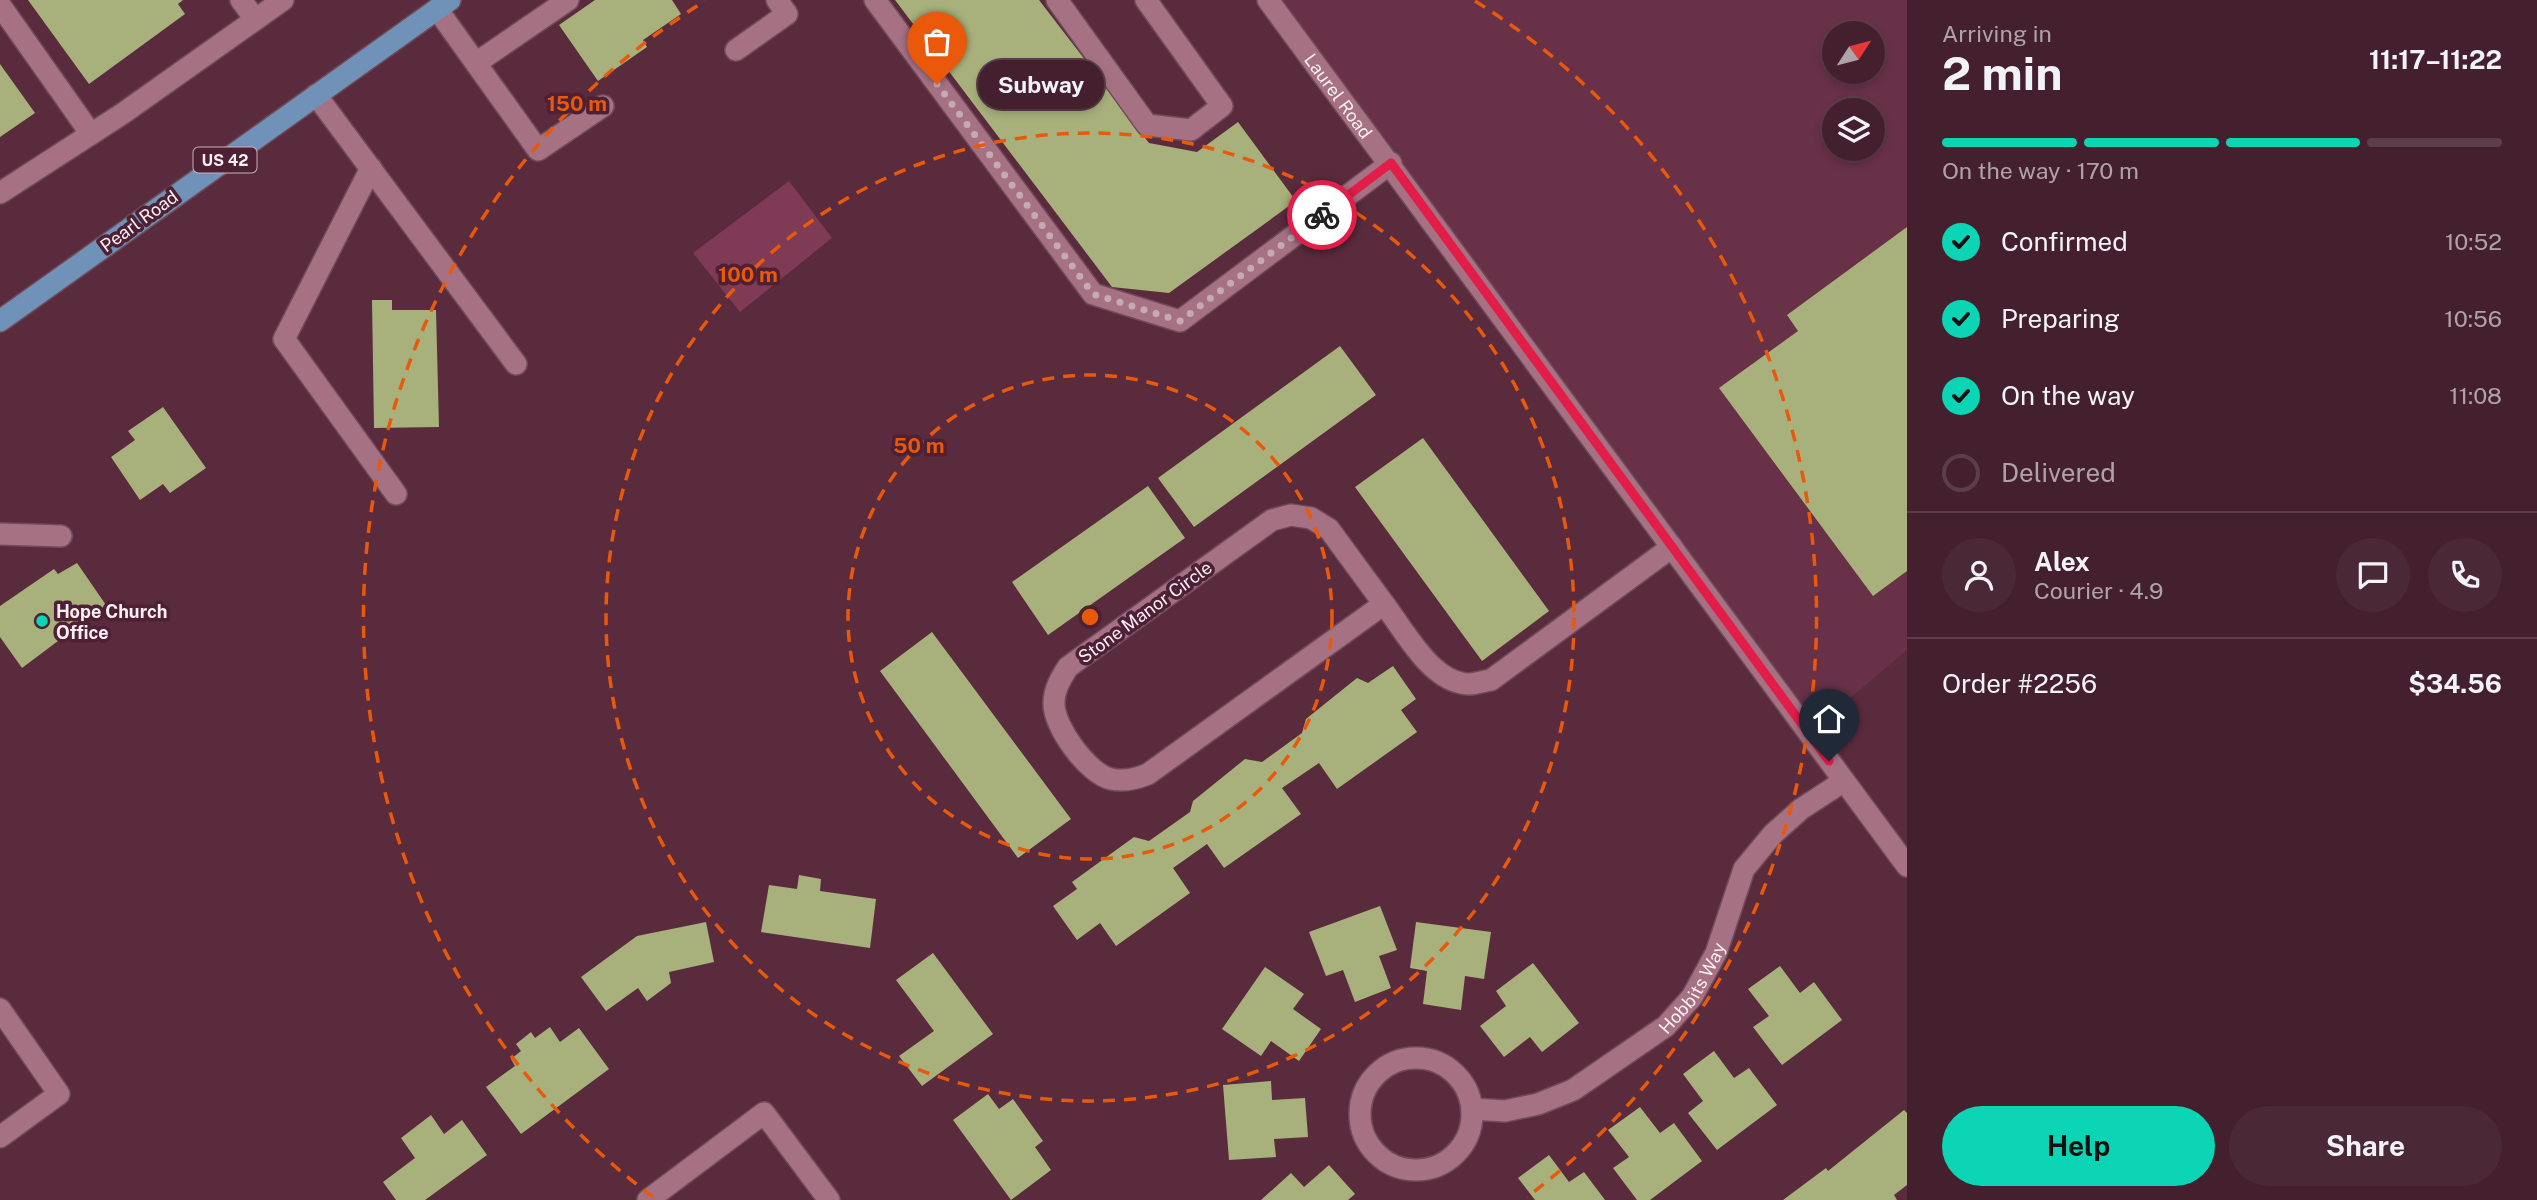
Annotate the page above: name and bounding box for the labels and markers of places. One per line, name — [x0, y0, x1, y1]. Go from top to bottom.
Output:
pin — [907, 12.0, 967, 84]
callout: Subway — [979, 60, 1105, 108]
place label: Hope Church Office — [56, 601, 167, 643]
centre of rings — [1078, 605, 1102, 629]
marker: Hope Church Office — [34, 613, 50, 629]
pin — [1799, 689, 1859, 761]

